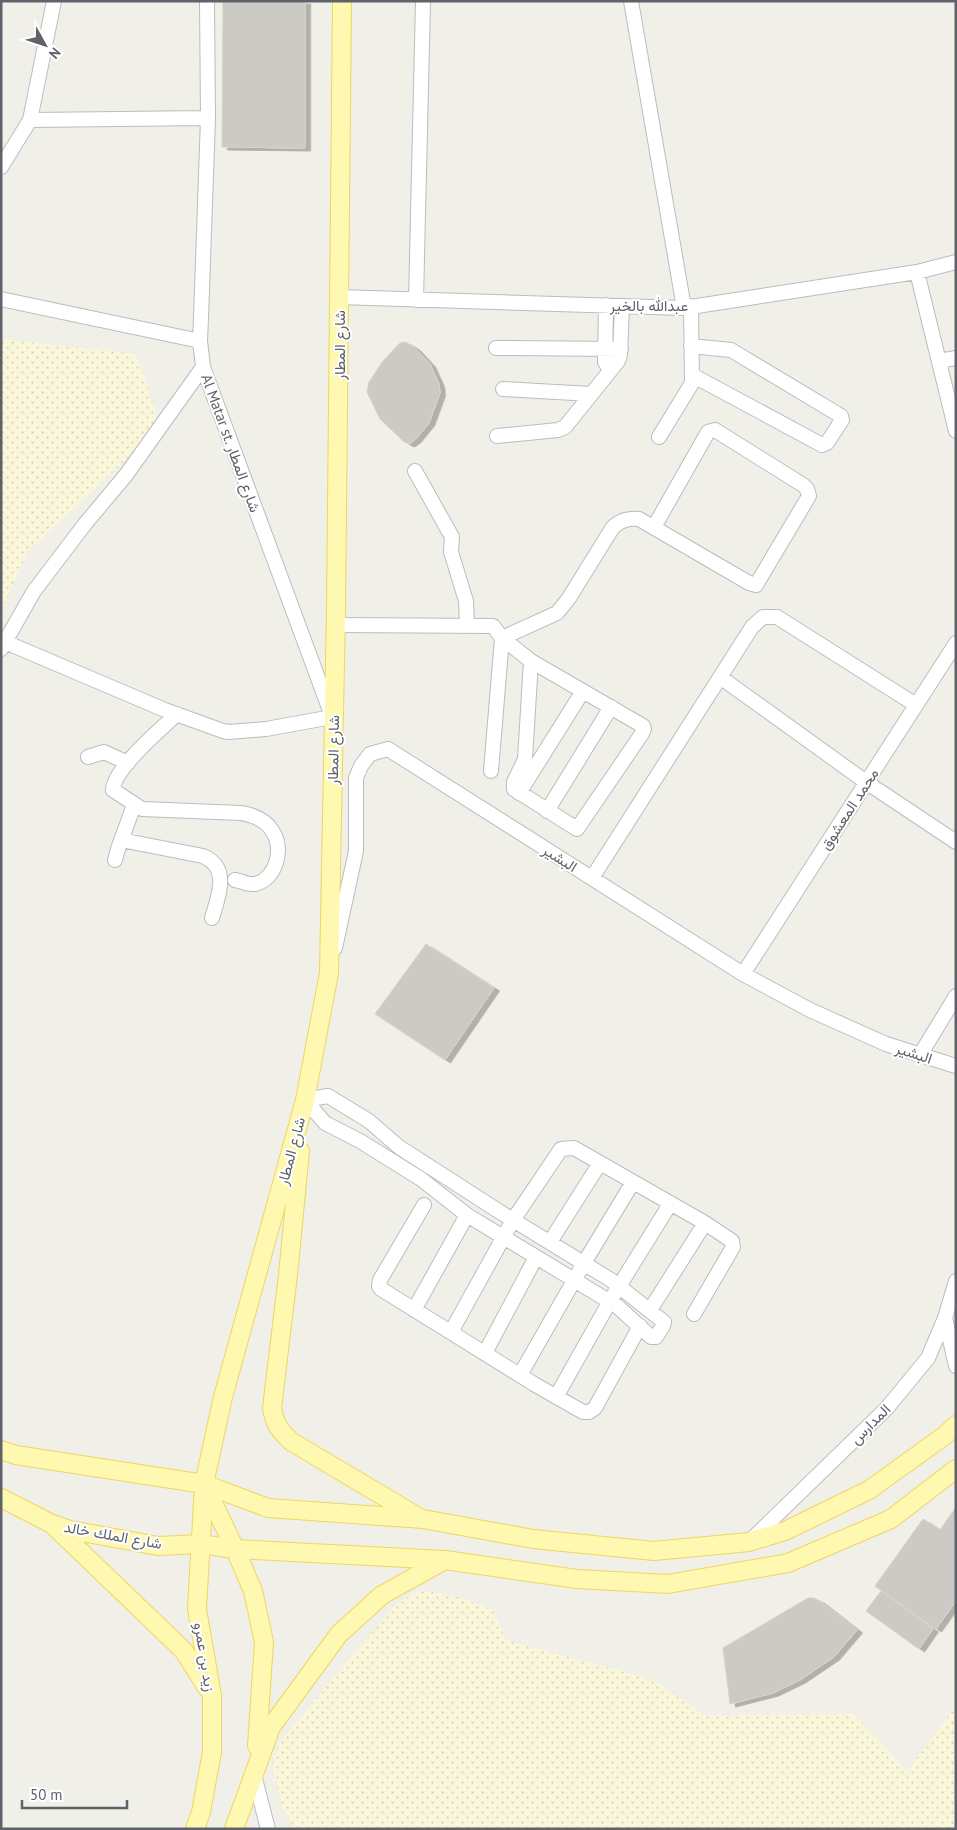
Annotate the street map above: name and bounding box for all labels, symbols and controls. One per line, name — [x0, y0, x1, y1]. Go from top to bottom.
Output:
north arrow — [20, 20, 70, 70]
text: N — [45, 44, 65, 63]
street label: عبدالله بالخير — [609, 296, 688, 315]
street label: شارع المطار — [330, 310, 351, 381]
street label: Al Matar st. شارع المطار — [195, 371, 265, 515]
street label: شارع المطار — [323, 715, 345, 786]
street label: محمد المعشوق — [816, 765, 882, 853]
street label: البشير — [538, 839, 581, 876]
street label: البشير — [892, 1038, 935, 1068]
street label: شارع المطار — [273, 1115, 311, 1189]
street label: المدارس — [846, 1400, 895, 1449]
street label: شارع الملك خالد — [62, 1517, 164, 1555]
street label: زيد بن عمرو — [189, 1621, 220, 1693]
scale bar — [22, 1778, 128, 1810]
text: 50 m — [30, 1785, 63, 1804]

